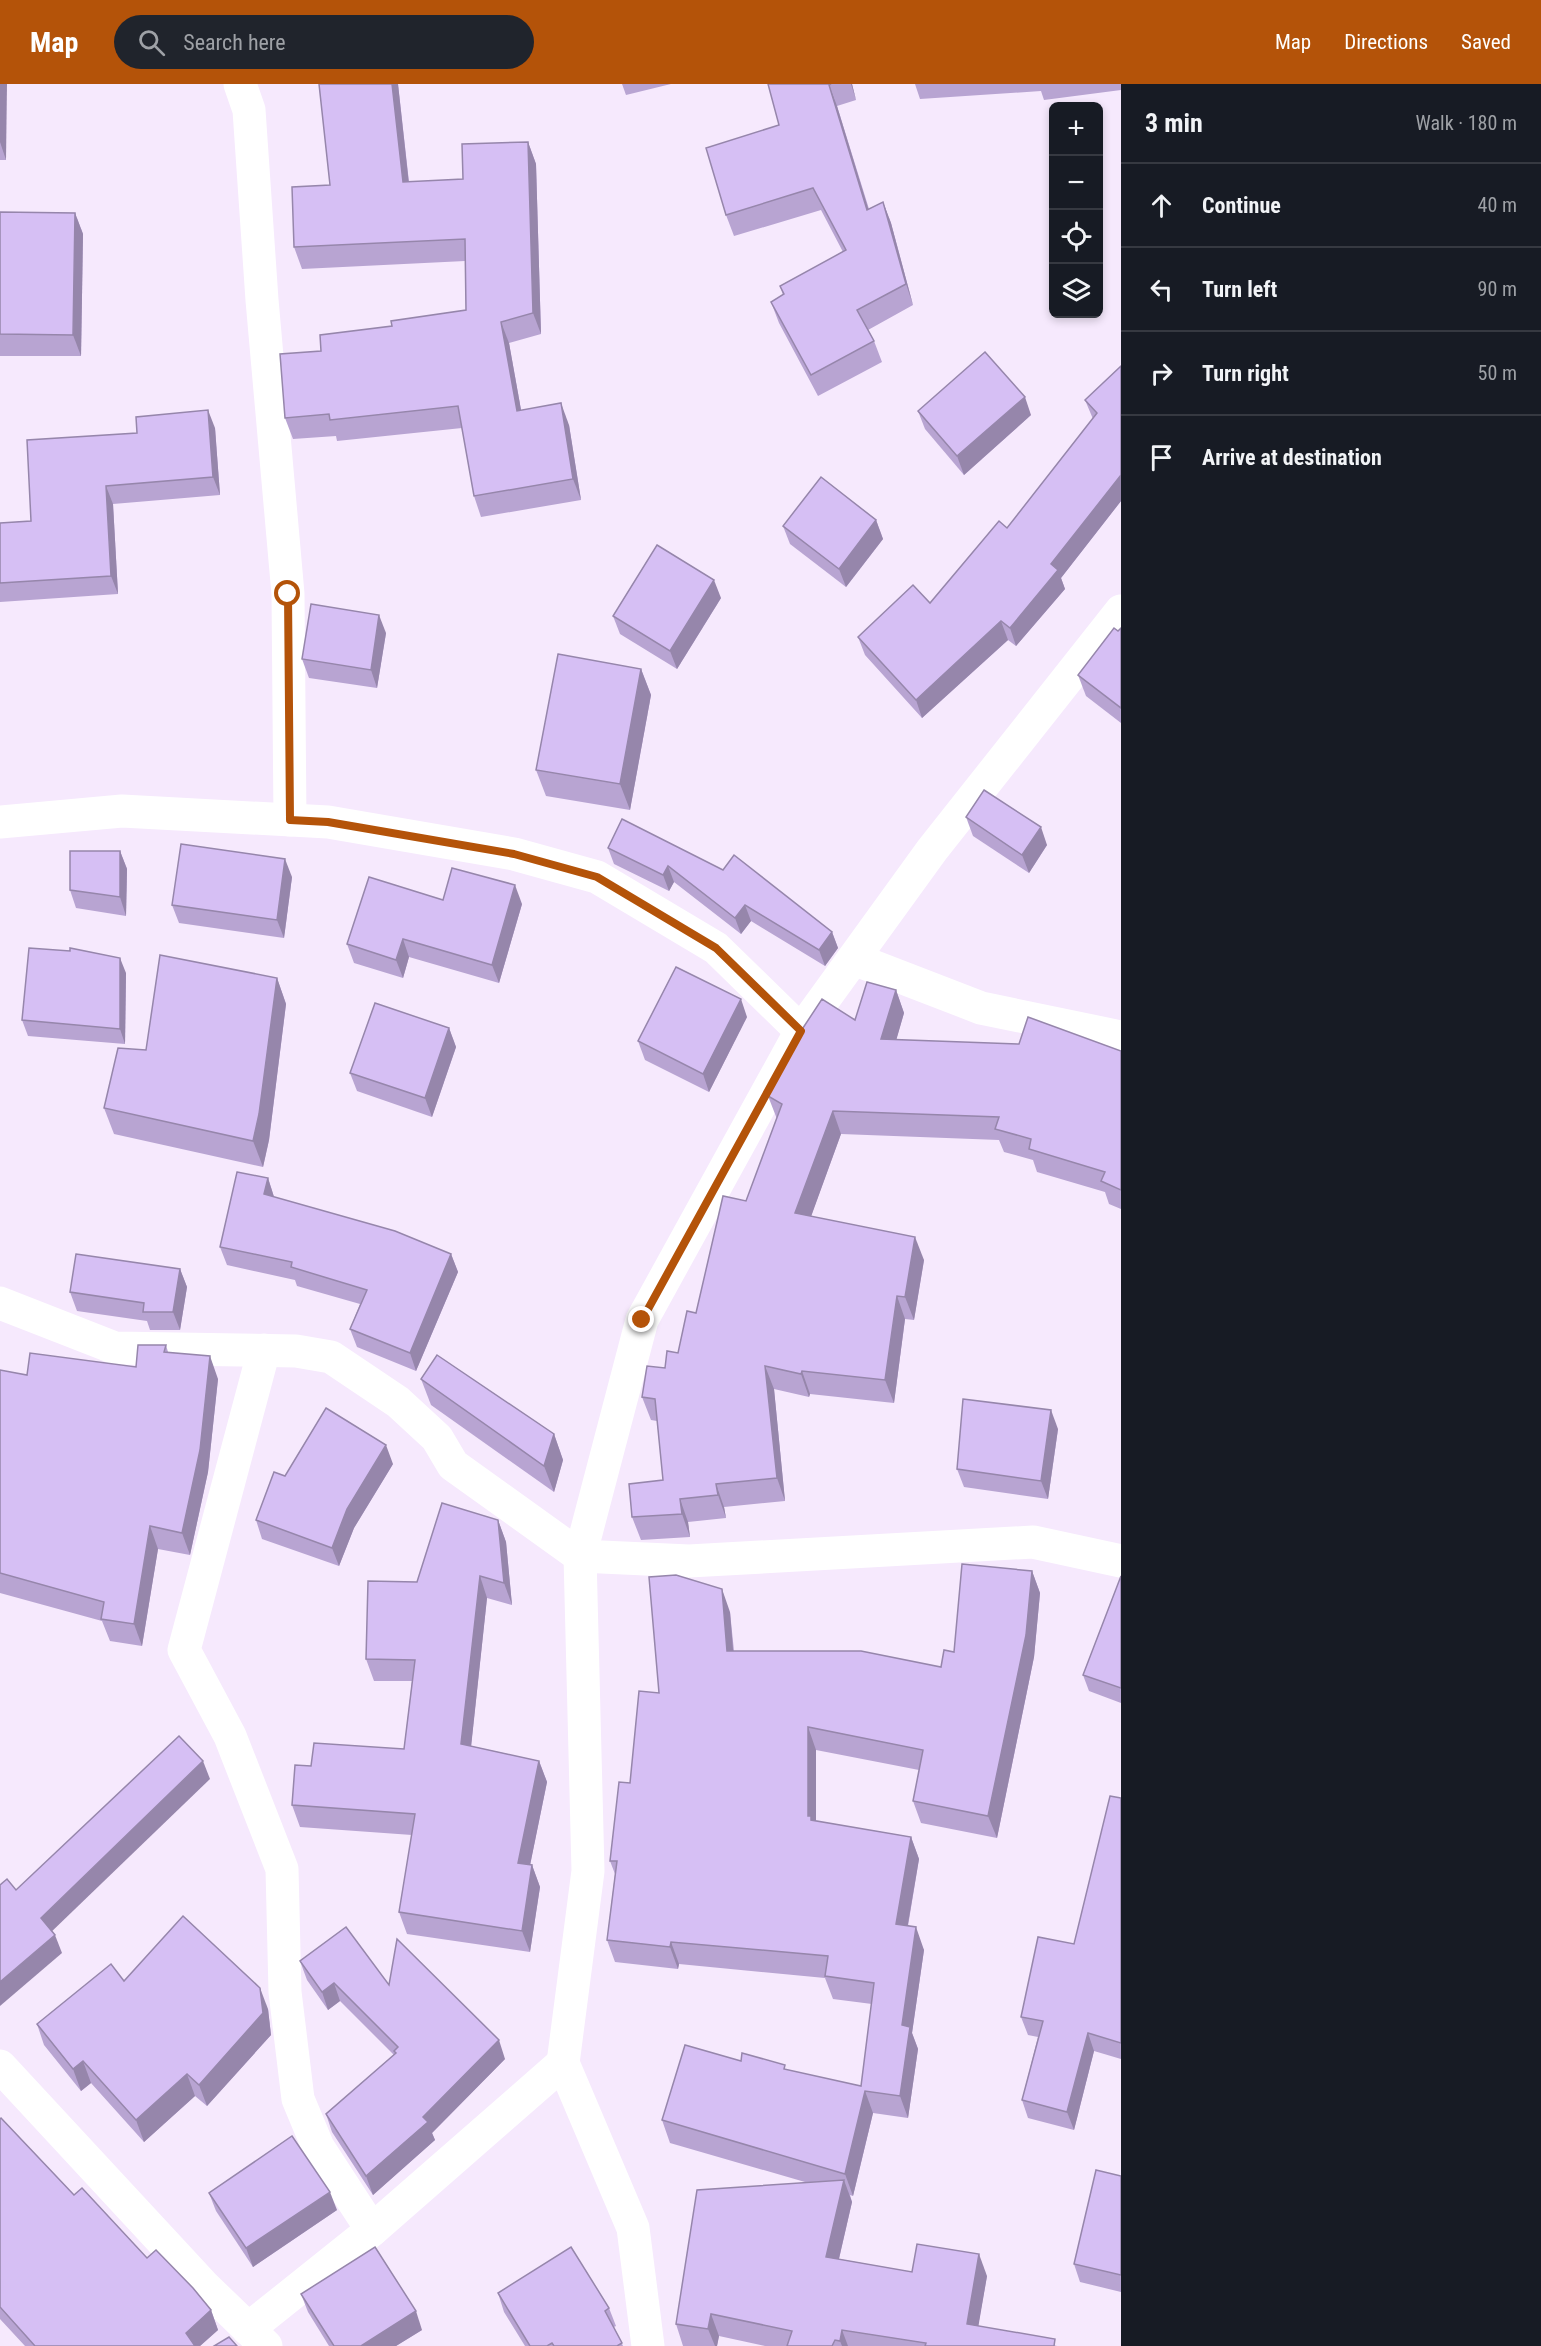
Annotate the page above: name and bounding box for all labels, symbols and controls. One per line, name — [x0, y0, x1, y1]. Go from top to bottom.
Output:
search box — [114, 15, 534, 69]
text: Map — [30, 26, 78, 59]
icon: search — [135, 26, 168, 59]
text: Search here — [183, 30, 286, 55]
text: Map — [1275, 30, 1311, 54]
text: Directions — [1344, 30, 1428, 54]
text: Saved — [1461, 30, 1511, 54]
map controls — [1049, 102, 1103, 318]
button: + — [1049, 102, 1103, 156]
text: 3 min — [1145, 108, 1203, 138]
text: Walk · 180 m — [1416, 111, 1517, 135]
button: − — [1049, 156, 1103, 210]
icon: ahead — [1145, 189, 1178, 222]
text: Continue — [1202, 193, 1281, 218]
text: 40 m — [1478, 193, 1517, 217]
button: locate — [1049, 210, 1103, 264]
button: layers — [1049, 264, 1103, 318]
icon: left — [1145, 273, 1178, 306]
text: Turn left — [1202, 277, 1277, 302]
text: 90 m — [1478, 277, 1517, 301]
icon: right — [1145, 357, 1178, 390]
text: Turn right — [1202, 361, 1289, 386]
text: 50 m — [1478, 361, 1517, 385]
icon: arrive — [1145, 441, 1178, 474]
text: Arrive at destination — [1202, 445, 1382, 470]
route start — [274, 580, 300, 606]
route end — [628, 1306, 654, 1332]

